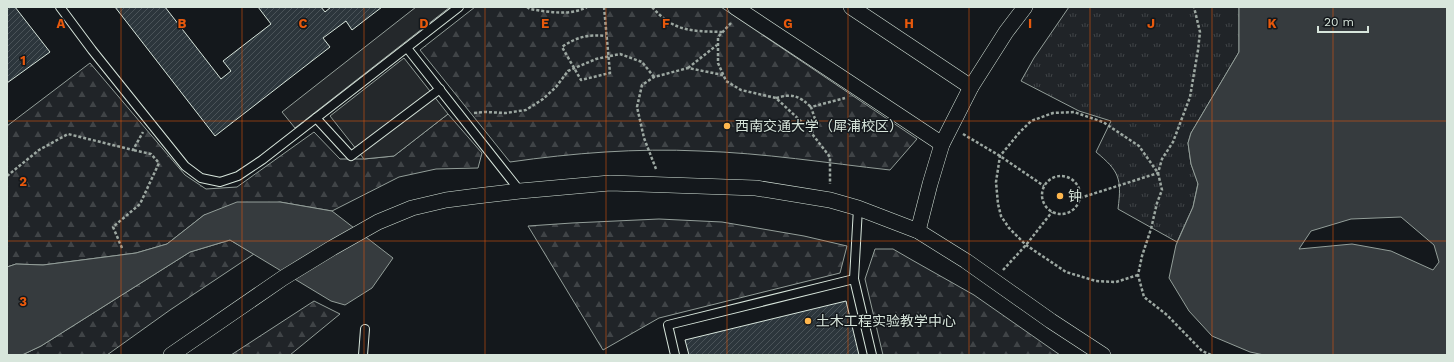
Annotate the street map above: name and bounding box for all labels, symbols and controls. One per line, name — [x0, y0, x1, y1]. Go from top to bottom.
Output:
scale bar — [1318, 8, 1368, 34]
text: 20 m — [1324, 15, 1354, 29]
text: A — [57, 16, 66, 31]
text: B — [178, 16, 187, 31]
text: C — [299, 16, 308, 31]
text: D — [419, 16, 429, 31]
text: E — [541, 16, 549, 31]
text: F — [662, 16, 670, 31]
text: G — [783, 16, 793, 31]
text: H — [904, 16, 914, 31]
text: I — [1028, 16, 1032, 31]
text: J — [1147, 16, 1155, 31]
text: K — [1267, 16, 1277, 31]
text: 1 — [20, 53, 26, 68]
place label: 西南交通大学（犀浦校区） — [735, 118, 903, 134]
marker: 西南交通大学（犀浦校区） — [722, 121, 732, 131]
text: 2 — [19, 174, 27, 189]
place label: 钟 — [1068, 188, 1082, 204]
marker: 钟 — [1055, 191, 1065, 201]
text: 3 — [19, 294, 27, 309]
place label: 土木工程实验教学中心 — [816, 313, 956, 329]
marker: 土木工程实验教学中心 — [803, 316, 813, 326]

